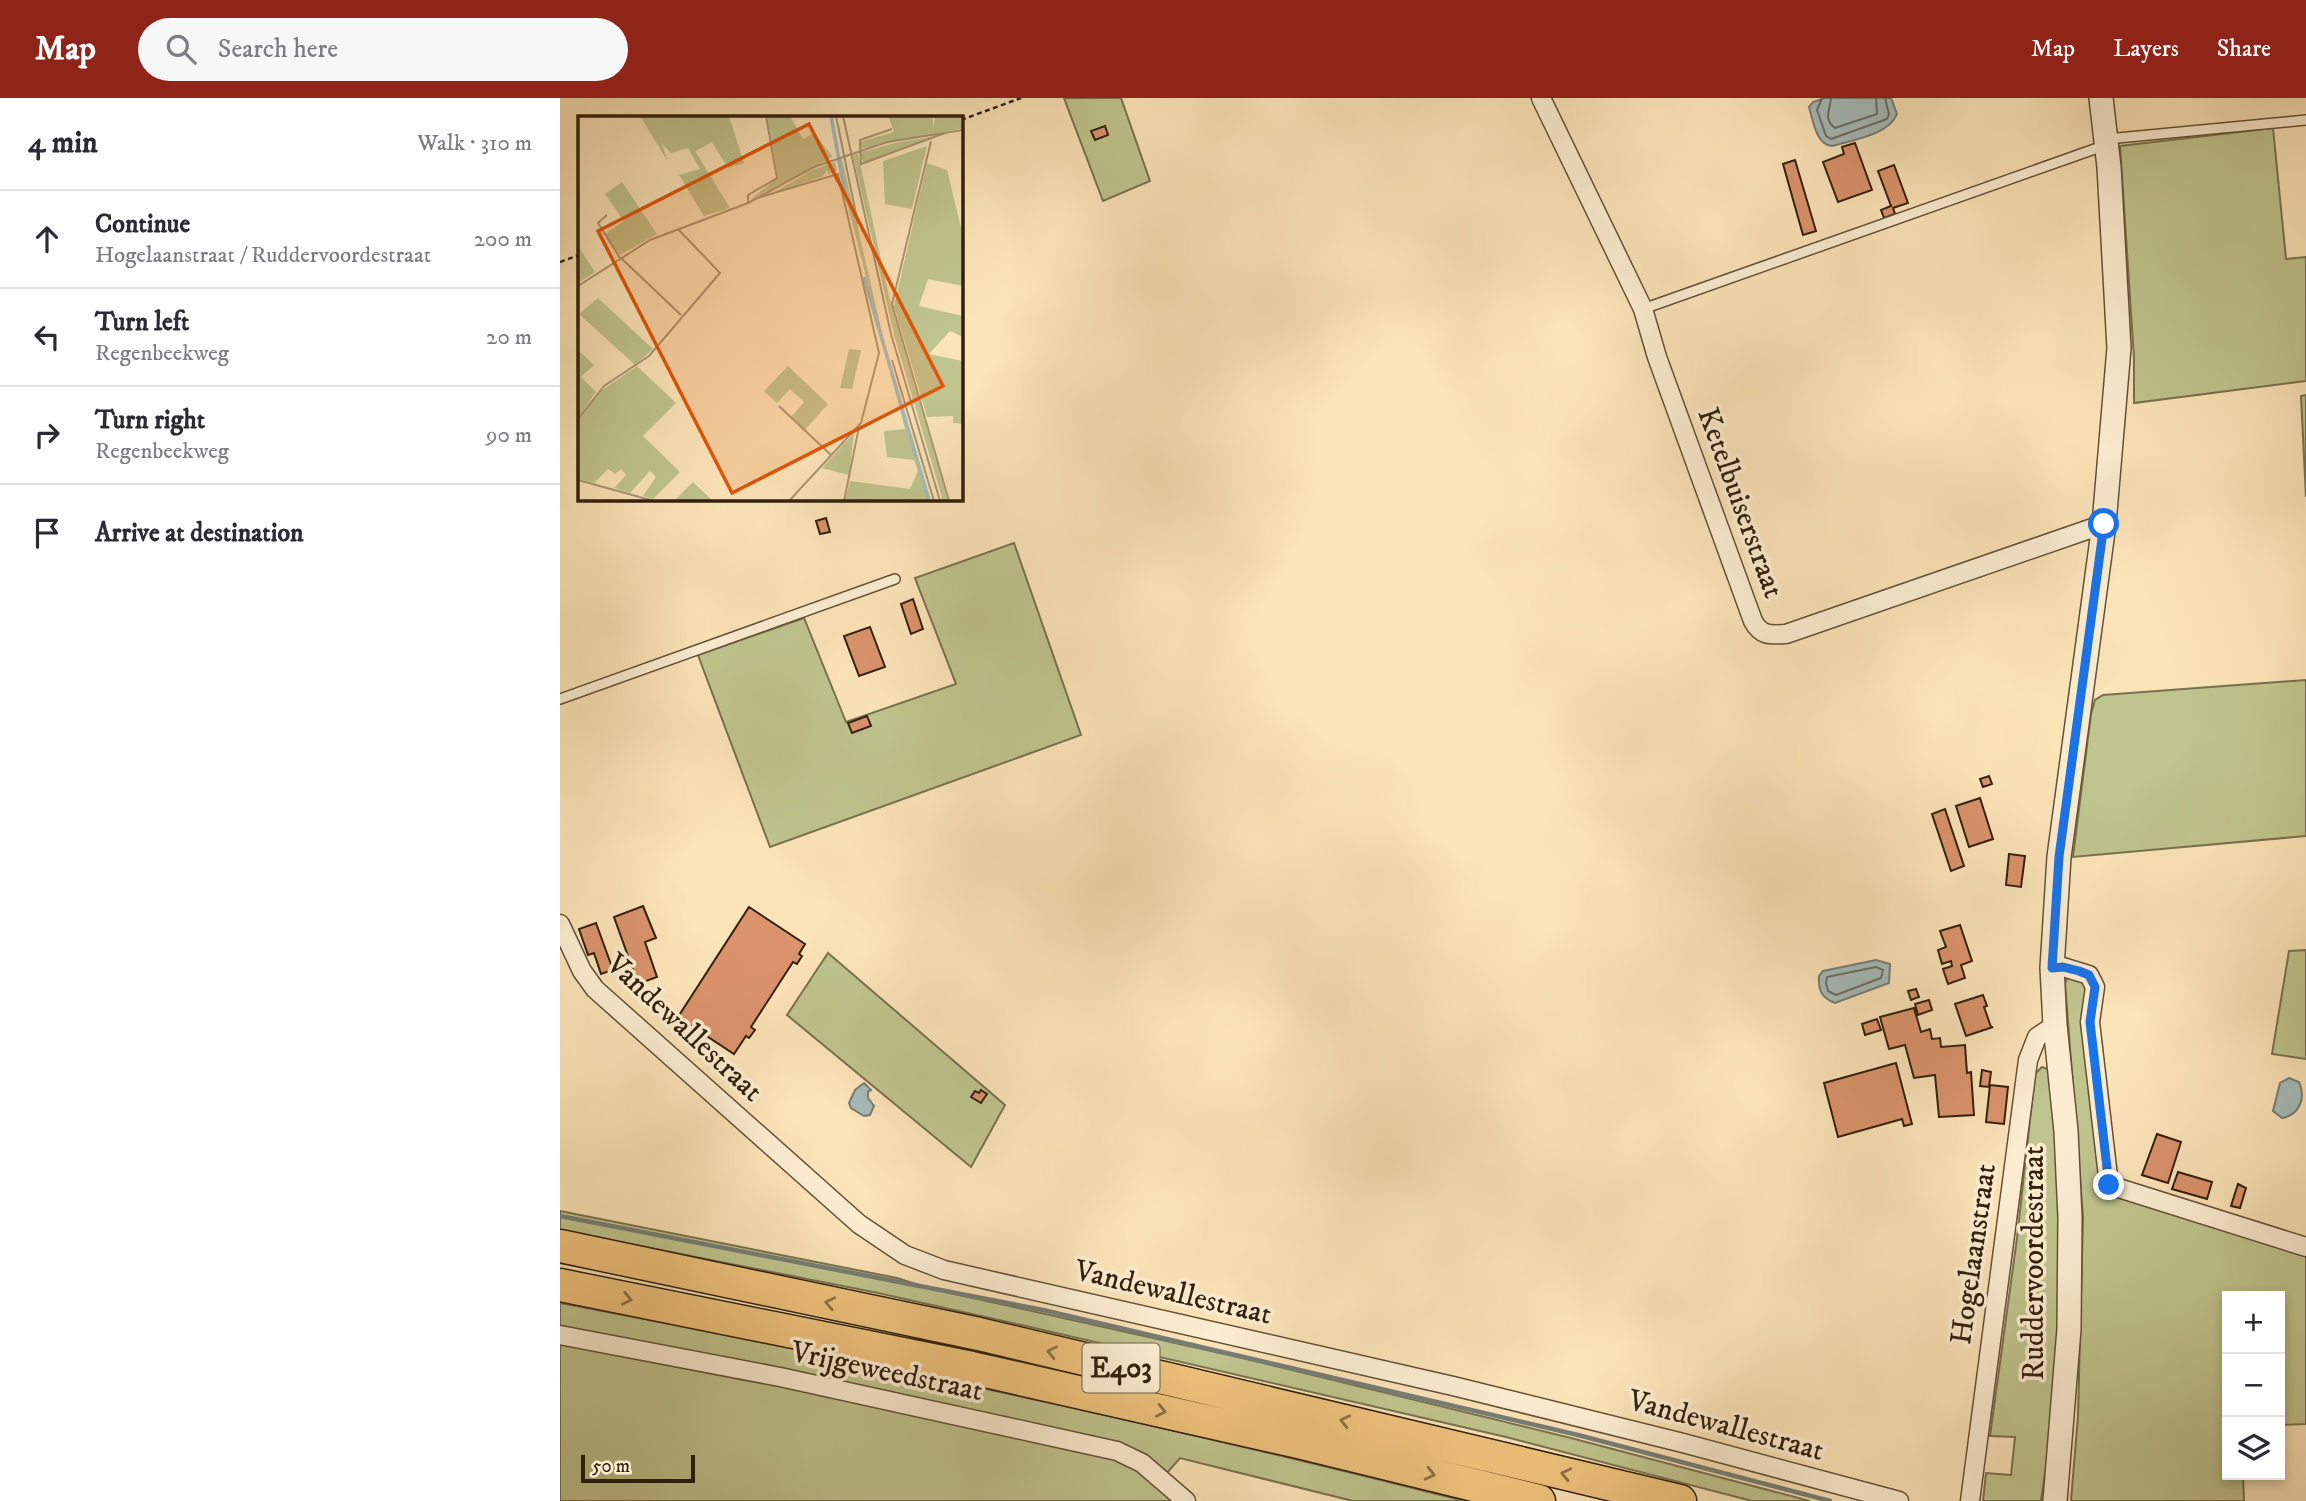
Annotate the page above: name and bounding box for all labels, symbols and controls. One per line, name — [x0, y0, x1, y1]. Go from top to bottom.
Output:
search box — [138, 18, 628, 81]
text: Map — [35, 29, 96, 70]
icon: search — [162, 30, 200, 68]
text: Search here — [218, 33, 338, 66]
text: Map — [2031, 34, 2075, 64]
text: Layers — [2113, 34, 2179, 64]
text: Share — [2217, 34, 2271, 64]
inset map — [578, 116, 962, 500]
text: 4 min — [28, 125, 98, 162]
text: Walk · 310 m — [417, 129, 532, 158]
text: Continue — [95, 208, 190, 241]
icon: ahead — [28, 220, 66, 258]
text: 200 m — [474, 225, 532, 254]
text: Hogelaanstraat / Ruddervoordestraat — [95, 241, 431, 270]
text: Turn left — [95, 306, 189, 339]
icon: left — [28, 318, 66, 356]
text: 20 m — [486, 323, 532, 352]
text: Regenbeekweg — [95, 339, 229, 368]
street label: Ketelbuiserstraat — [1688, 403, 1792, 603]
text: Turn right — [95, 404, 205, 437]
icon: right — [28, 416, 66, 454]
text: 90 m — [486, 421, 532, 450]
text: Regenbeekweg — [95, 437, 229, 466]
route start — [2088, 508, 2119, 539]
icon: arrive — [28, 514, 66, 552]
text: Arrive at destination — [95, 517, 304, 550]
street label: Vandewallestraat — [597, 945, 770, 1110]
street label: Ruddervoordestraat — [2016, 1146, 2053, 1380]
street label: Hogelaanstraat — [1943, 1161, 2005, 1347]
route end — [2093, 1169, 2124, 1200]
street label: Vandewallestraat — [1070, 1252, 1275, 1334]
one-way arrow — [621, 1290, 633, 1305]
map controls — [2222, 1291, 2285, 1480]
button: + — [2222, 1291, 2285, 1354]
one-way arrow — [824, 1296, 836, 1311]
street label: Vrijgeweedstraat — [787, 1333, 986, 1410]
road number: E403 — [1082, 1344, 1160, 1392]
one-way arrow — [1046, 1345, 1058, 1360]
button: − — [2222, 1354, 2285, 1417]
street label: Vandewallestraat — [1623, 1382, 1828, 1470]
one-way arrow — [1155, 1403, 1167, 1417]
one-way arrow — [1339, 1415, 1351, 1429]
button: layers — [2222, 1417, 2285, 1480]
scale bar — [581, 1452, 695, 1484]
text: 50 m — [592, 1455, 630, 1478]
one-way arrow — [1424, 1466, 1436, 1481]
one-way arrow — [1560, 1468, 1572, 1482]

